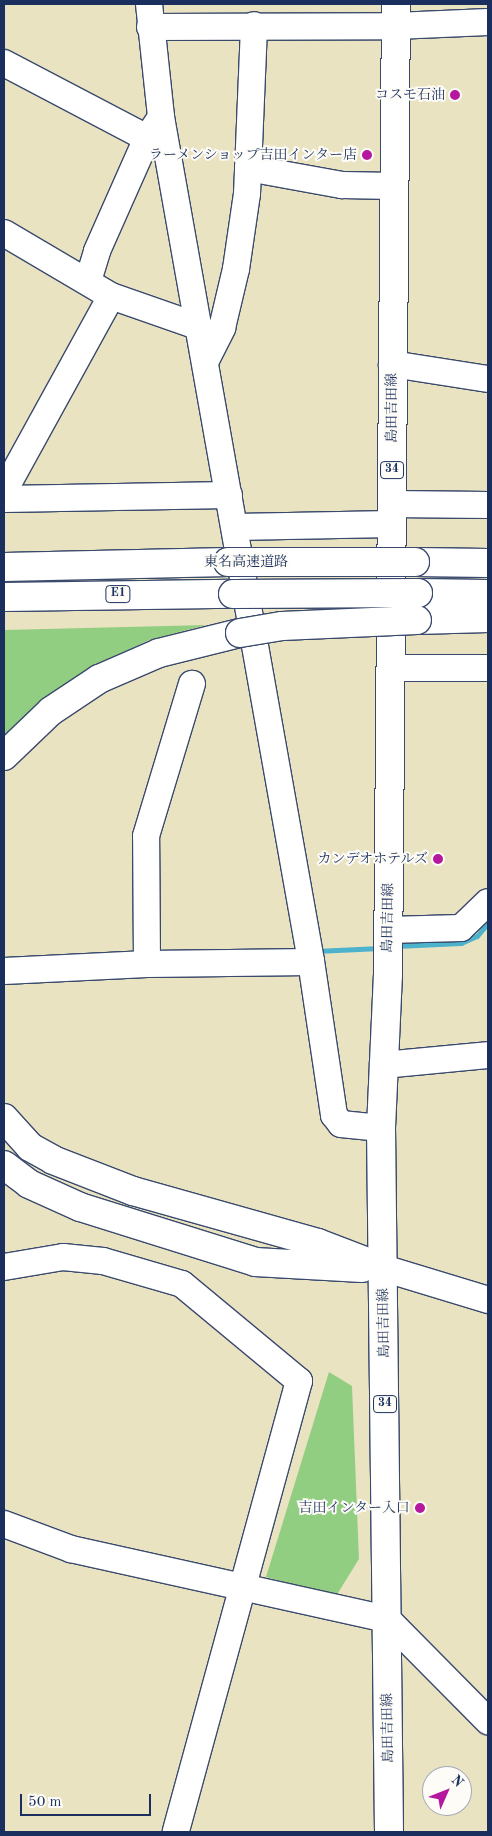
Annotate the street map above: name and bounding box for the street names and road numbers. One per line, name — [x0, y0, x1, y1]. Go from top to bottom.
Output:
street label: 島田吉田線 — [384, 373, 400, 443]
road number: 34 — [380, 460, 404, 480]
street label: 東名高速道路 — [204, 554, 288, 570]
road number: E1 — [104, 584, 132, 604]
street label: 島田吉田線 — [379, 883, 397, 953]
street label: 島田吉田線 — [375, 1288, 393, 1358]
road number: 34 — [372, 1395, 398, 1414]
street label: 島田吉田線 — [379, 1693, 397, 1763]

